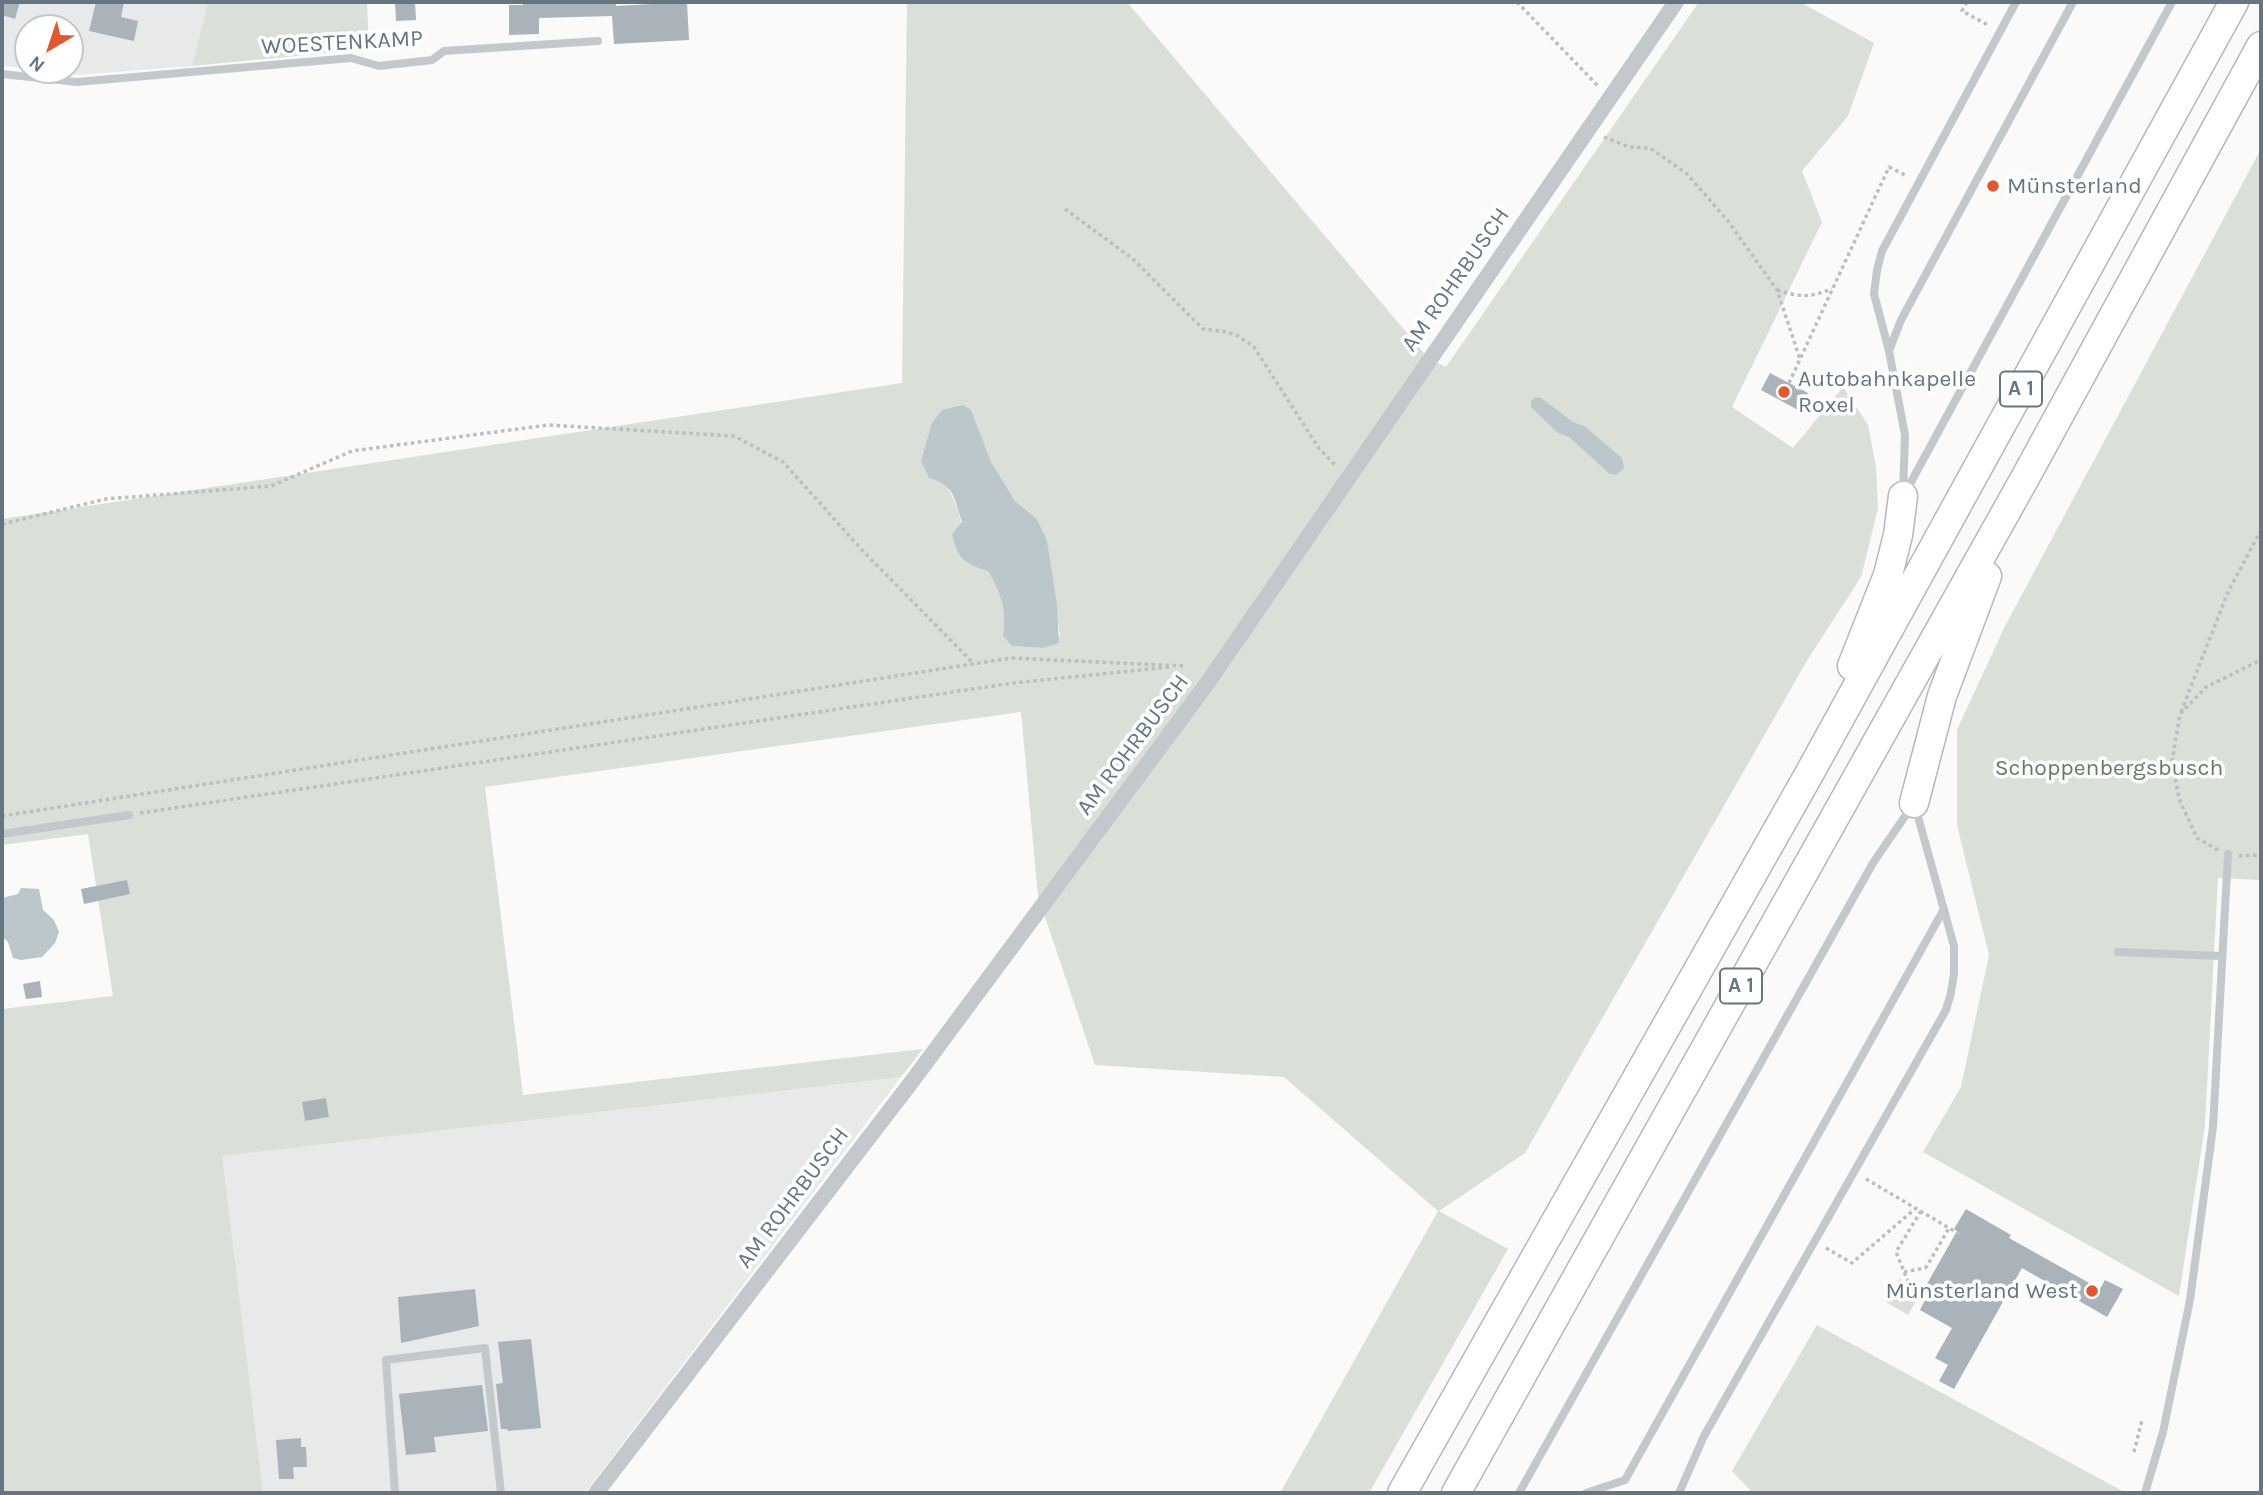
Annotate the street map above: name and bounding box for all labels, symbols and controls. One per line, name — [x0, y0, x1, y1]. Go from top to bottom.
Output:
north arrow — [14, 14, 84, 84]
street label: WOESTENKAMP — [260, 25, 424, 61]
text: N — [25, 51, 49, 77]
place label: Münsterland — [2007, 172, 2142, 200]
marker: Münsterland — [1985, 178, 2001, 194]
street label: AM ROHRBUSCH — [1396, 203, 1516, 357]
place label: Autobahnkapelle Roxel — [1798, 365, 1976, 419]
road number: A 1 — [2000, 372, 2042, 406]
marker: Autobahnkapelle Roxel — [1776, 384, 1792, 400]
street label: AM ROHRBUSCH — [1071, 669, 1195, 821]
park label: Schoppenbergsbusch — [1995, 754, 2223, 782]
road number: A 1 — [1720, 968, 1762, 1004]
street label: AM ROHRBUSCH — [731, 1122, 855, 1274]
place label: Münsterland West — [1885, 1277, 2078, 1305]
marker: Münsterland West — [2084, 1283, 2100, 1299]

